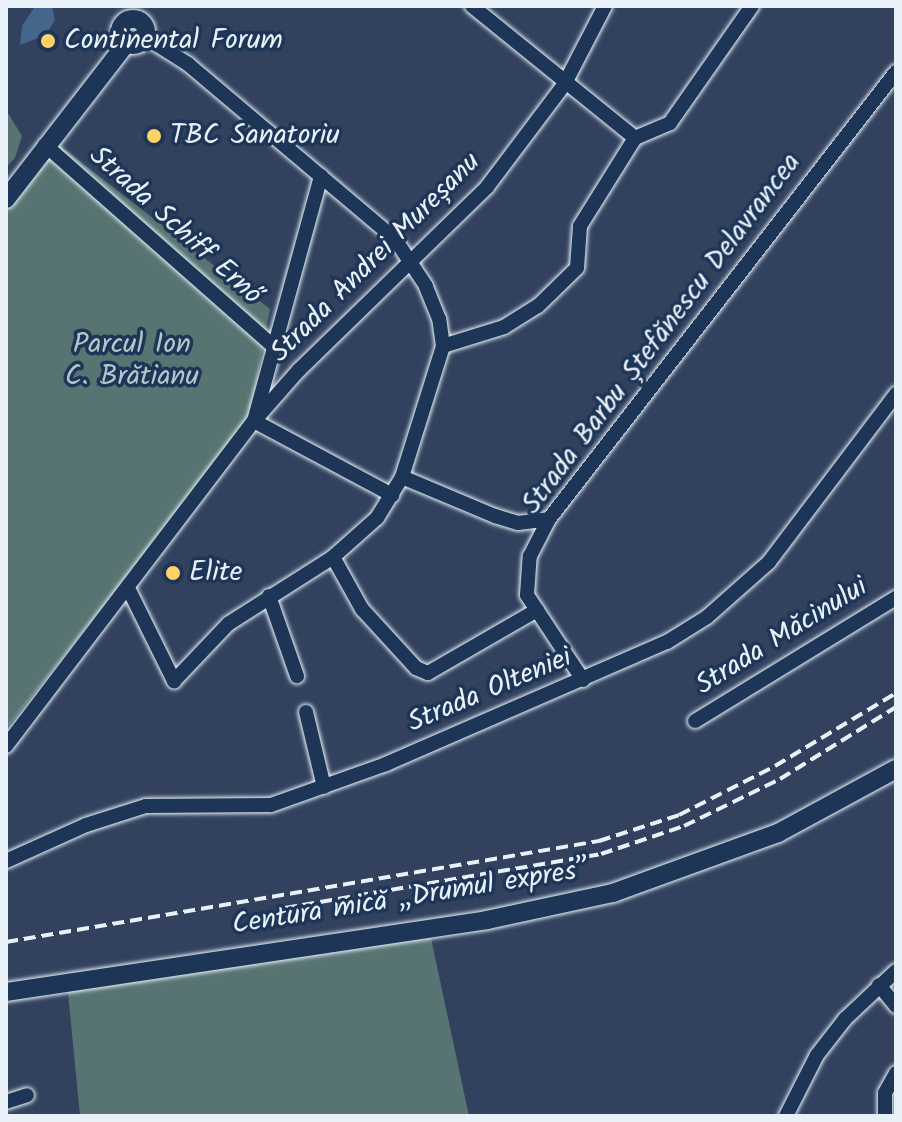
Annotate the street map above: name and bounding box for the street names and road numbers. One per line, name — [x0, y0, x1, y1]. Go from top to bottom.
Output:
street label: Strada Schiff Ernő — [82, 140, 268, 312]
street label: Strada Andrei Mureșanu — [264, 146, 488, 370]
street label: Strada Barbu Ștefănescu Delavrancea — [515, 147, 809, 521]
street label: Strada Măcinului — [690, 571, 874, 703]
street label: Strada Olteniei — [403, 641, 577, 741]
street label: Centura mică „Drumul expres” — [230, 853, 592, 943]

